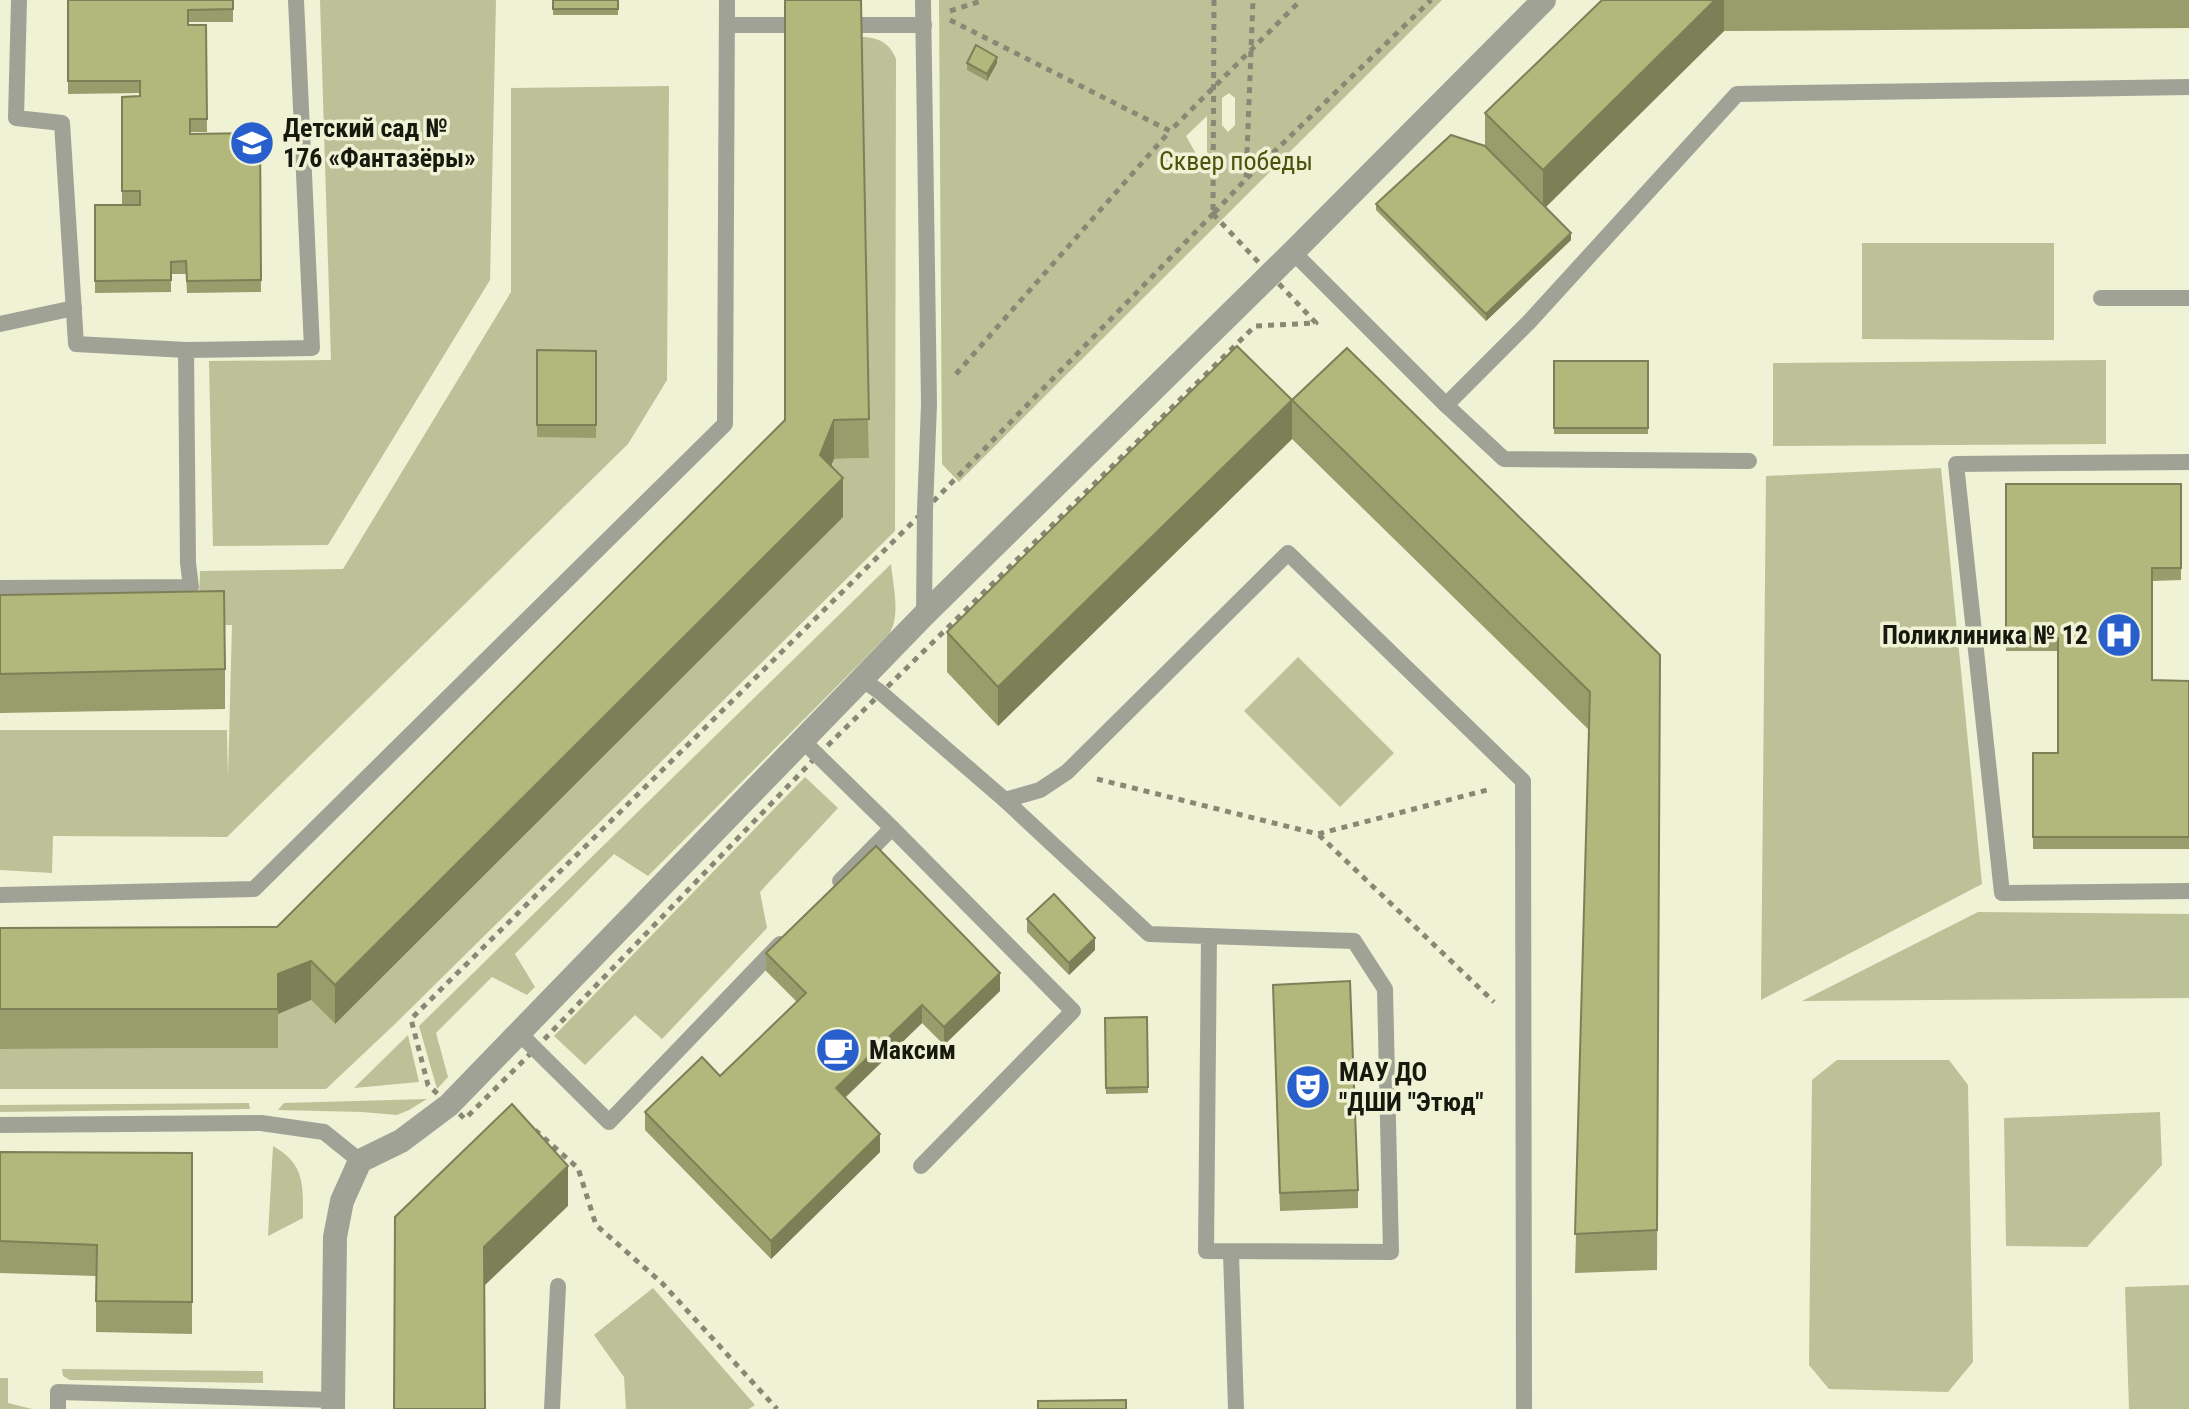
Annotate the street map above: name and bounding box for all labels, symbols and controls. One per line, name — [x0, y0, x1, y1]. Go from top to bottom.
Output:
place label: Детский сад № 176 «Фантазёры» — [283, 113, 476, 173]
school or university icon: Детский сад № 176 «Фантазёры» — [228, 119, 276, 167]
park label: Сквер победы — [1159, 146, 1313, 176]
hospital icon: Поликлиника № 12 — [2095, 611, 2143, 659]
place label: Поликлиника № 12 — [1882, 620, 2088, 650]
cafe icon: Максим — [814, 1026, 862, 1074]
place label: Максим — [869, 1035, 956, 1065]
place label: МАУ ДО "ДШИ "Этюд" — [1339, 1057, 1484, 1117]
theatre icon: МАУ ДО "ДШИ "Этюд" — [1284, 1063, 1332, 1111]

